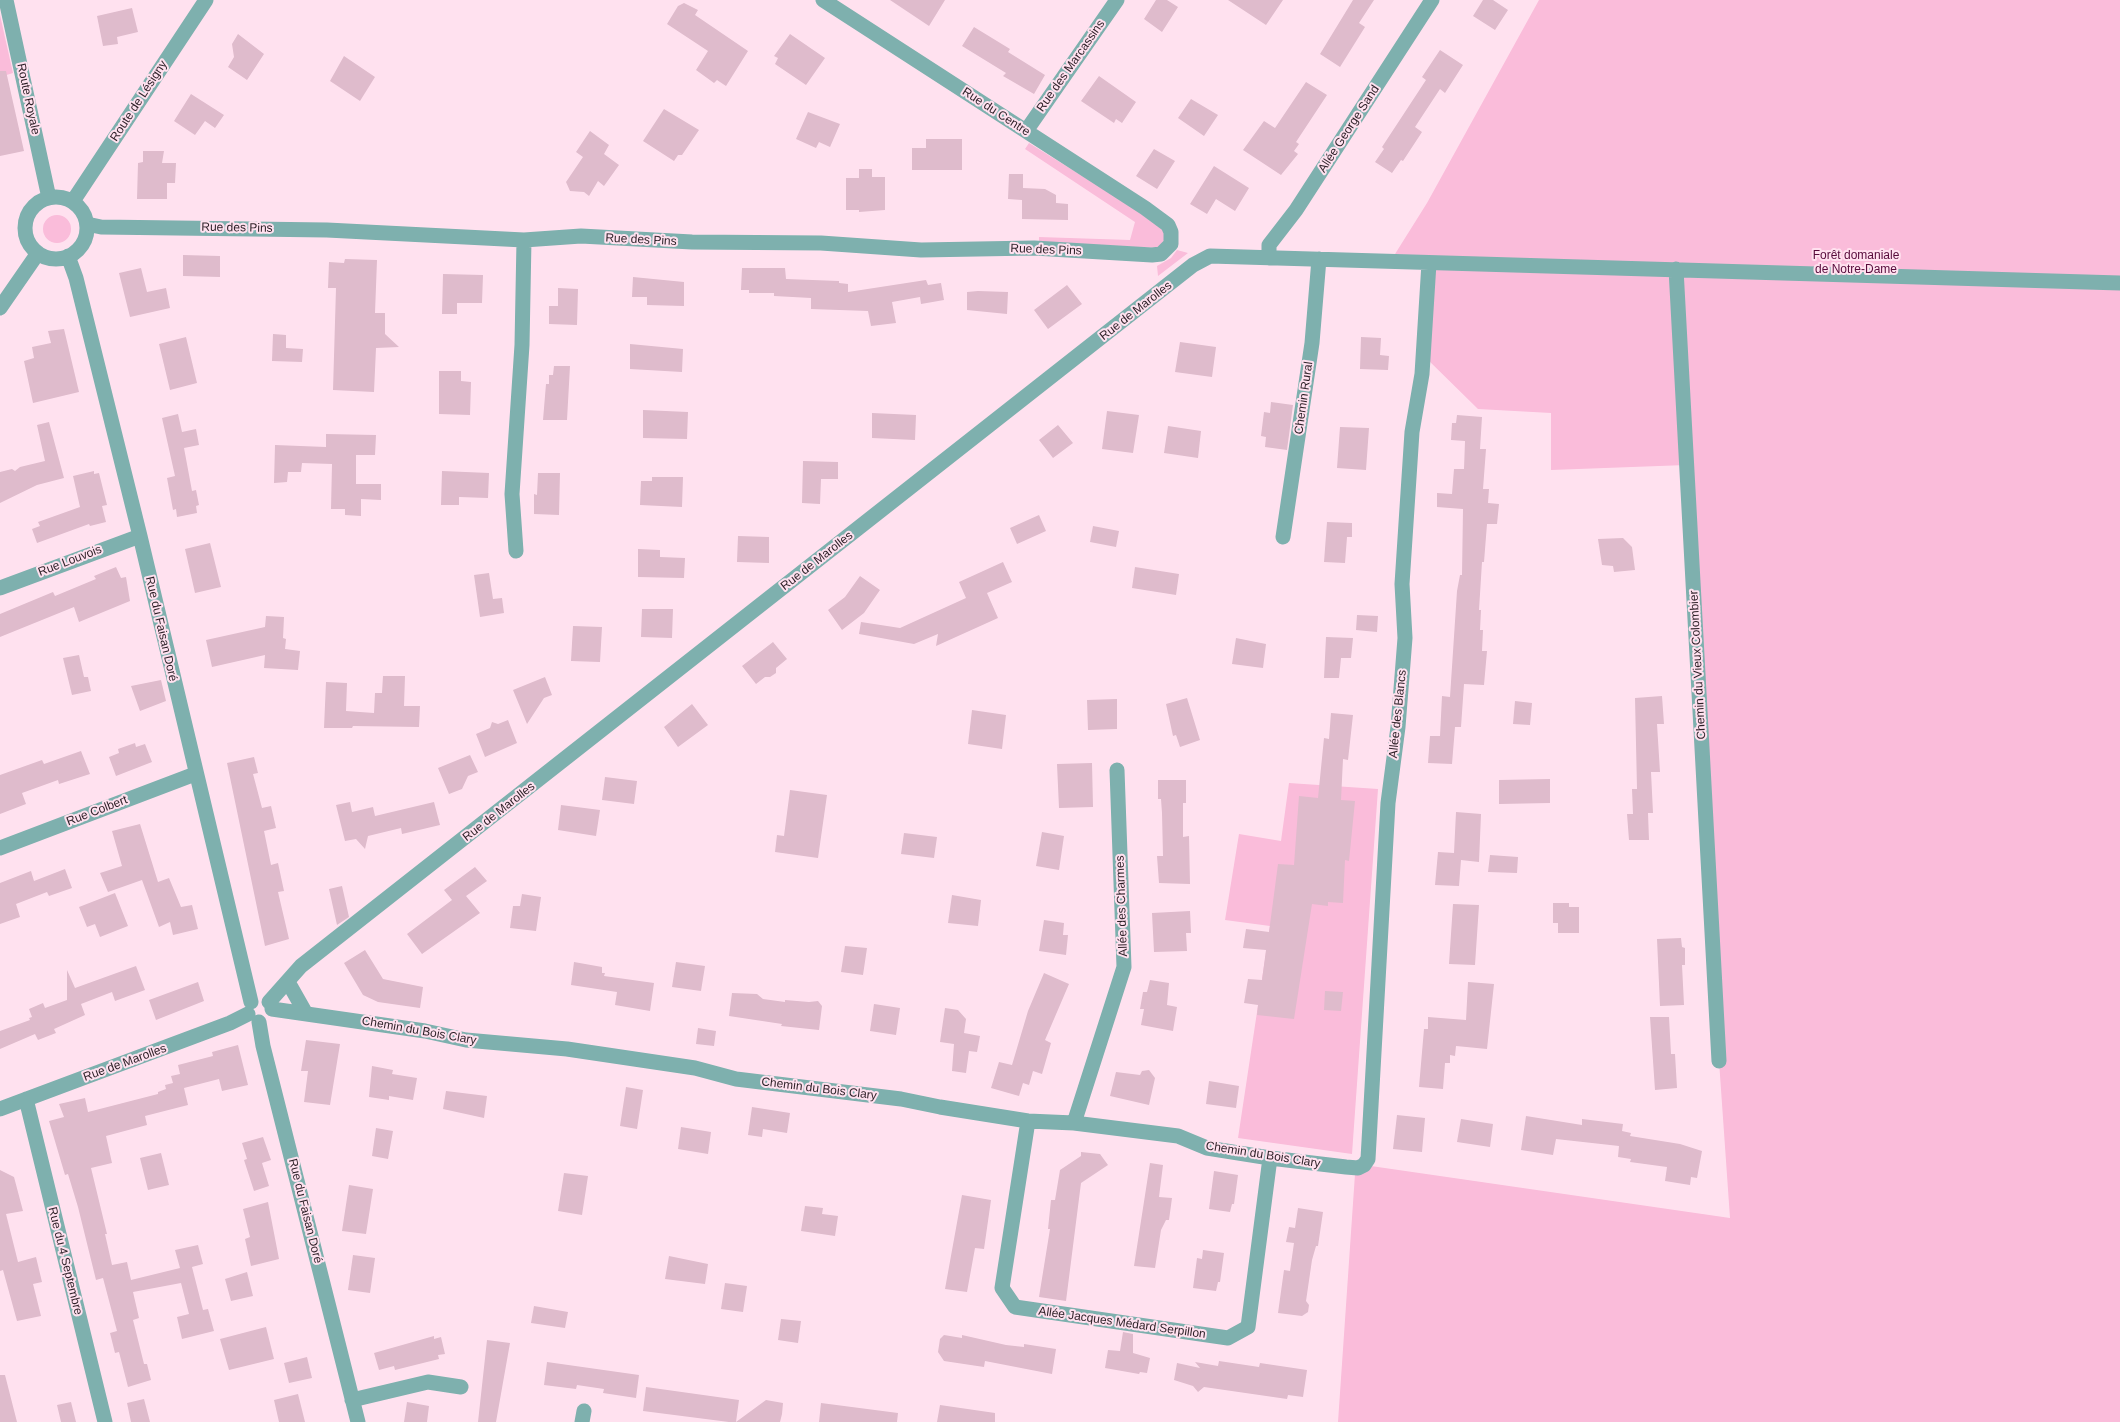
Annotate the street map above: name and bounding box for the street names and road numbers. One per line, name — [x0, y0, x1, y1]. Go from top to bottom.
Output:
street label: Rue des Marcassins — [1034, 17, 1108, 115]
street label: Route de Lésigny — [108, 58, 170, 144]
street label: Route Royale — [13, 62, 43, 136]
street label: Allée George Sand — [1315, 83, 1383, 175]
street label: Rue du Centre — [959, 85, 1033, 139]
street label: Rue des Pins — [201, 220, 273, 236]
street label: Rue des Pins — [605, 231, 677, 249]
street label: Rue des Pins — [1010, 242, 1082, 258]
street label: Rue de Marolles — [1097, 278, 1175, 344]
street label: Chemin Rural — [1292, 361, 1316, 435]
street label: Rue de Marolles — [778, 528, 856, 594]
street label: Rue Louvois — [36, 542, 104, 580]
street label: Rue du Faisan Doré — [142, 575, 180, 683]
street label: Chemin du Vieux Colombier — [1687, 590, 1709, 740]
street label: Allée des Blancs — [1386, 669, 1410, 759]
street label: Rue de Marolles — [460, 779, 538, 845]
street label: Rue Colbert — [65, 793, 129, 829]
street label: Allée des Charmes — [1113, 855, 1131, 957]
street label: Chemin du Bois Clary — [361, 1014, 477, 1048]
street label: Rue de Marolles — [81, 1041, 169, 1085]
street label: Chemin du Bois Clary — [761, 1075, 877, 1103]
street label: Chemin du Bois Clary — [1205, 1139, 1321, 1171]
street label: Rue du Faisan Doré — [285, 1157, 325, 1265]
street label: Rue du 4 Septembre — [45, 1206, 85, 1316]
street label: Allée Jacques Médard Serpillon — [1037, 1304, 1207, 1342]

